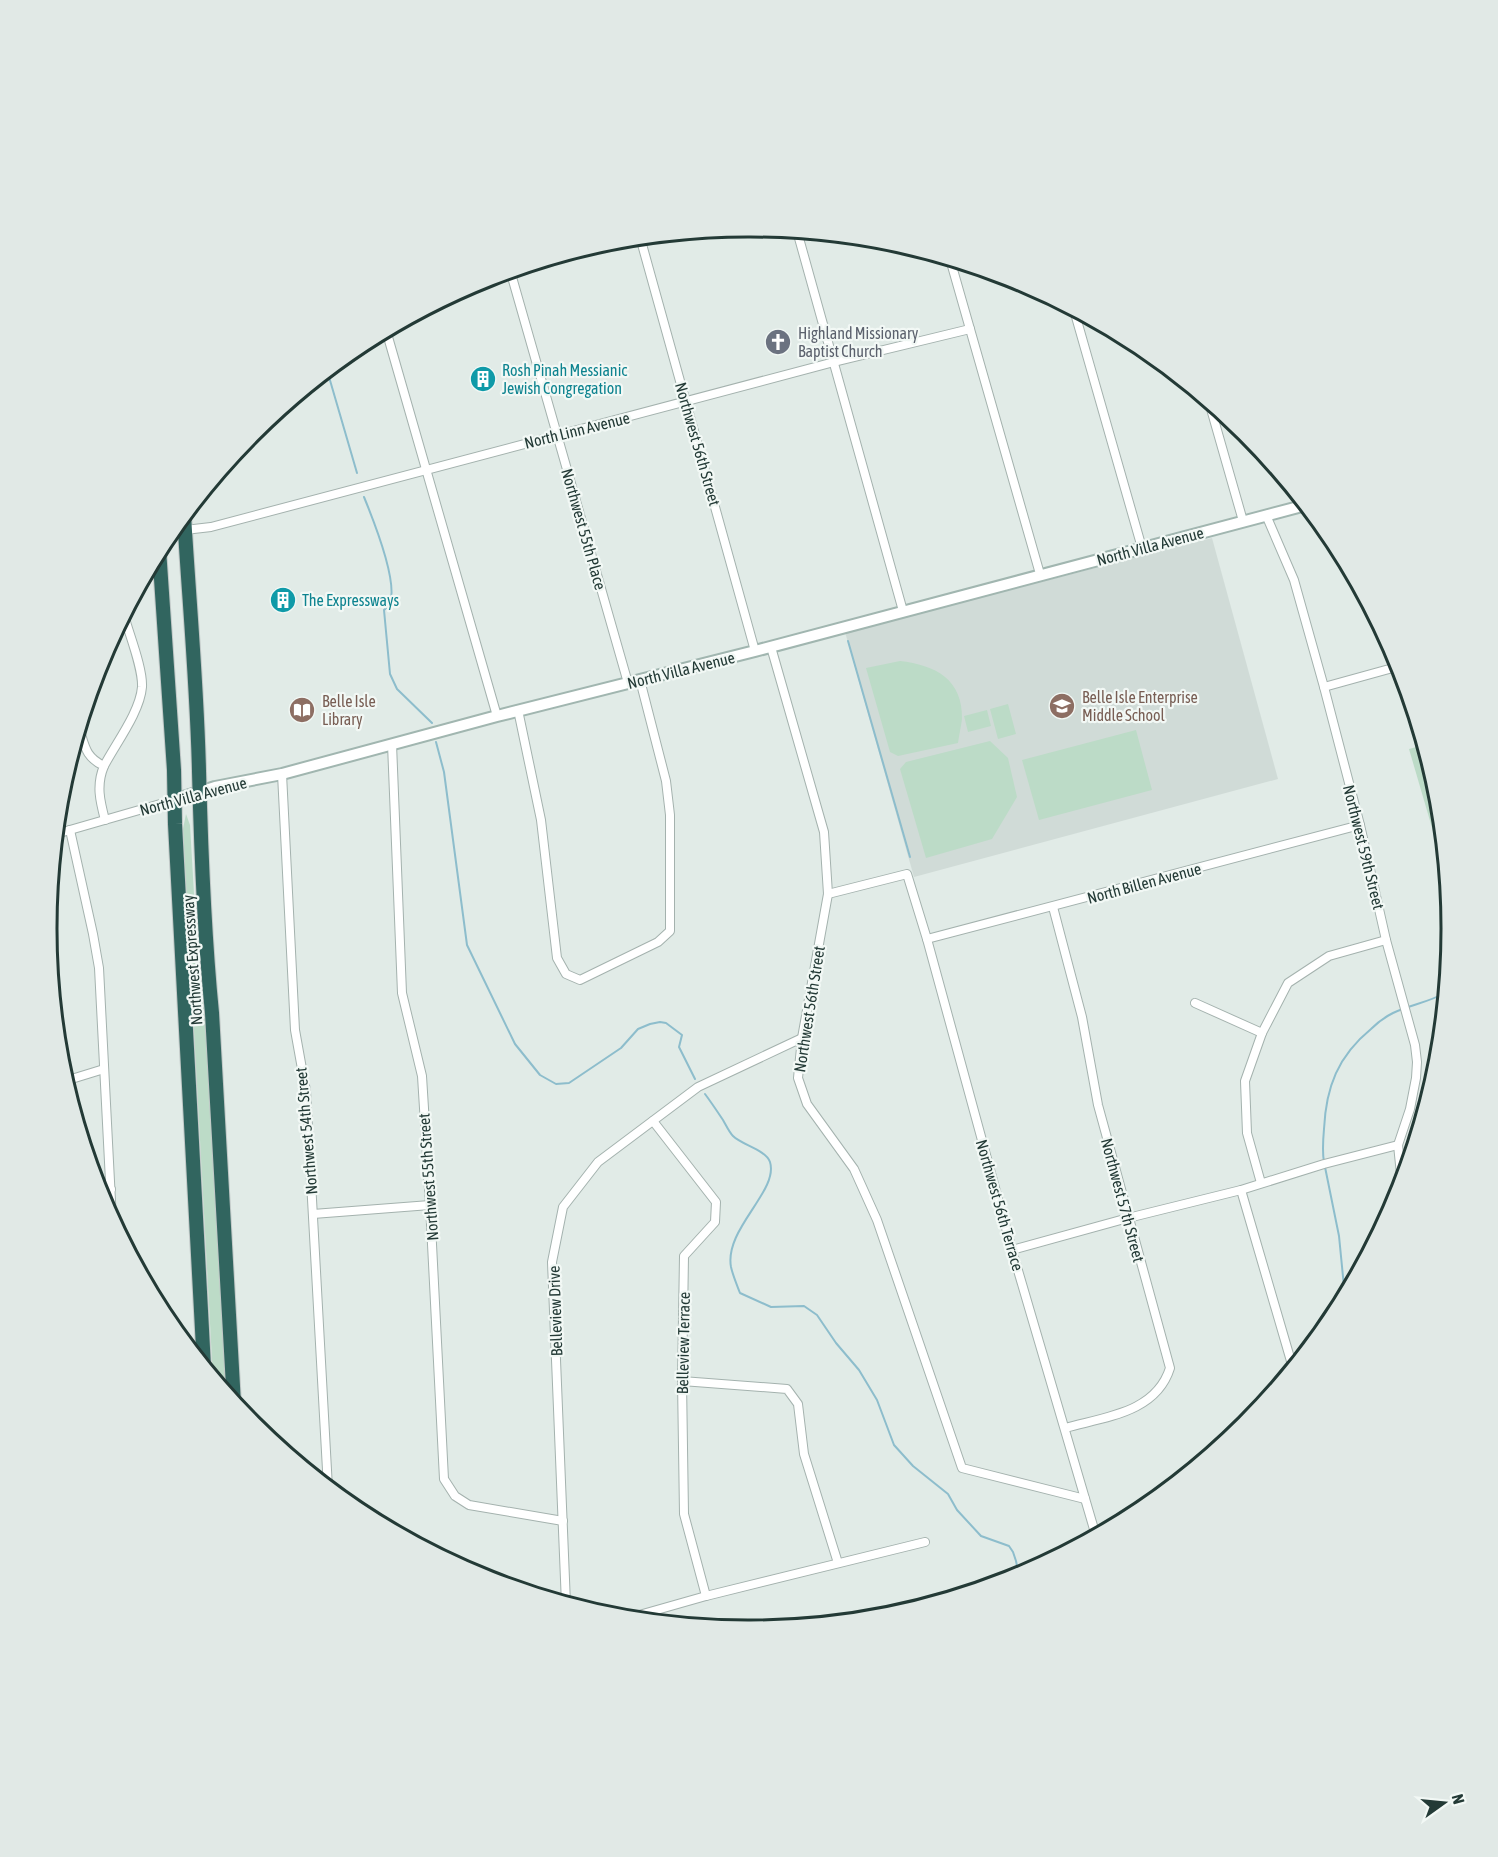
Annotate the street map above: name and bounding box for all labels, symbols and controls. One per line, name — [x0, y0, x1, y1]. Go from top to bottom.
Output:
place label: Highland Missionary Baptist Church — [798, 324, 919, 361]
church icon: Highland Missionary Baptist Church — [763, 327, 793, 357]
place label: Rosh Pinah Messianic Jewish Congregation — [502, 361, 627, 398]
building icon: Rosh Pinah Messianic Jewish Congregation — [468, 364, 498, 394]
street label: Northwest 56th Street — [672, 380, 724, 508]
street label: North Linn Avenue — [522, 408, 632, 452]
street label: Northwest 55th Place — [558, 466, 610, 592]
street label: North Villa Avenue — [1095, 523, 1205, 569]
building icon: The Expressways — [268, 585, 298, 615]
place label: The Expressways — [302, 591, 399, 610]
street label: North Villa Avenue — [625, 648, 737, 692]
place label: Belle Isle Enterprise Middle School — [1082, 688, 1198, 724]
school or university icon: Belle Isle Enterprise Middle School — [1047, 691, 1077, 721]
place label: Belle Isle Library — [322, 692, 376, 729]
library icon: Belle Isle Library — [287, 695, 317, 725]
street label: North Villa Avenue — [138, 773, 248, 819]
street label: Northwest 59th Street — [1340, 783, 1388, 912]
street label: North Billen Avenue — [1085, 859, 1203, 907]
street label: Northwest Expressway — [178, 894, 207, 1026]
street label: Northwest 56th Street — [790, 944, 828, 1073]
street label: Northwest 54th Street — [291, 1066, 321, 1195]
street label: Northwest 55th Street — [415, 1112, 441, 1241]
street label: Northwest 57th Street — [1098, 1136, 1148, 1264]
street label: Northwest 56th Terrace — [973, 1137, 1027, 1273]
street label: Belleview Drive — [544, 1265, 566, 1357]
street label: Belleview Terrace — [673, 1292, 693, 1394]
north arrow — [1414, 1773, 1474, 1833]
text: N — [1449, 1792, 1468, 1806]

